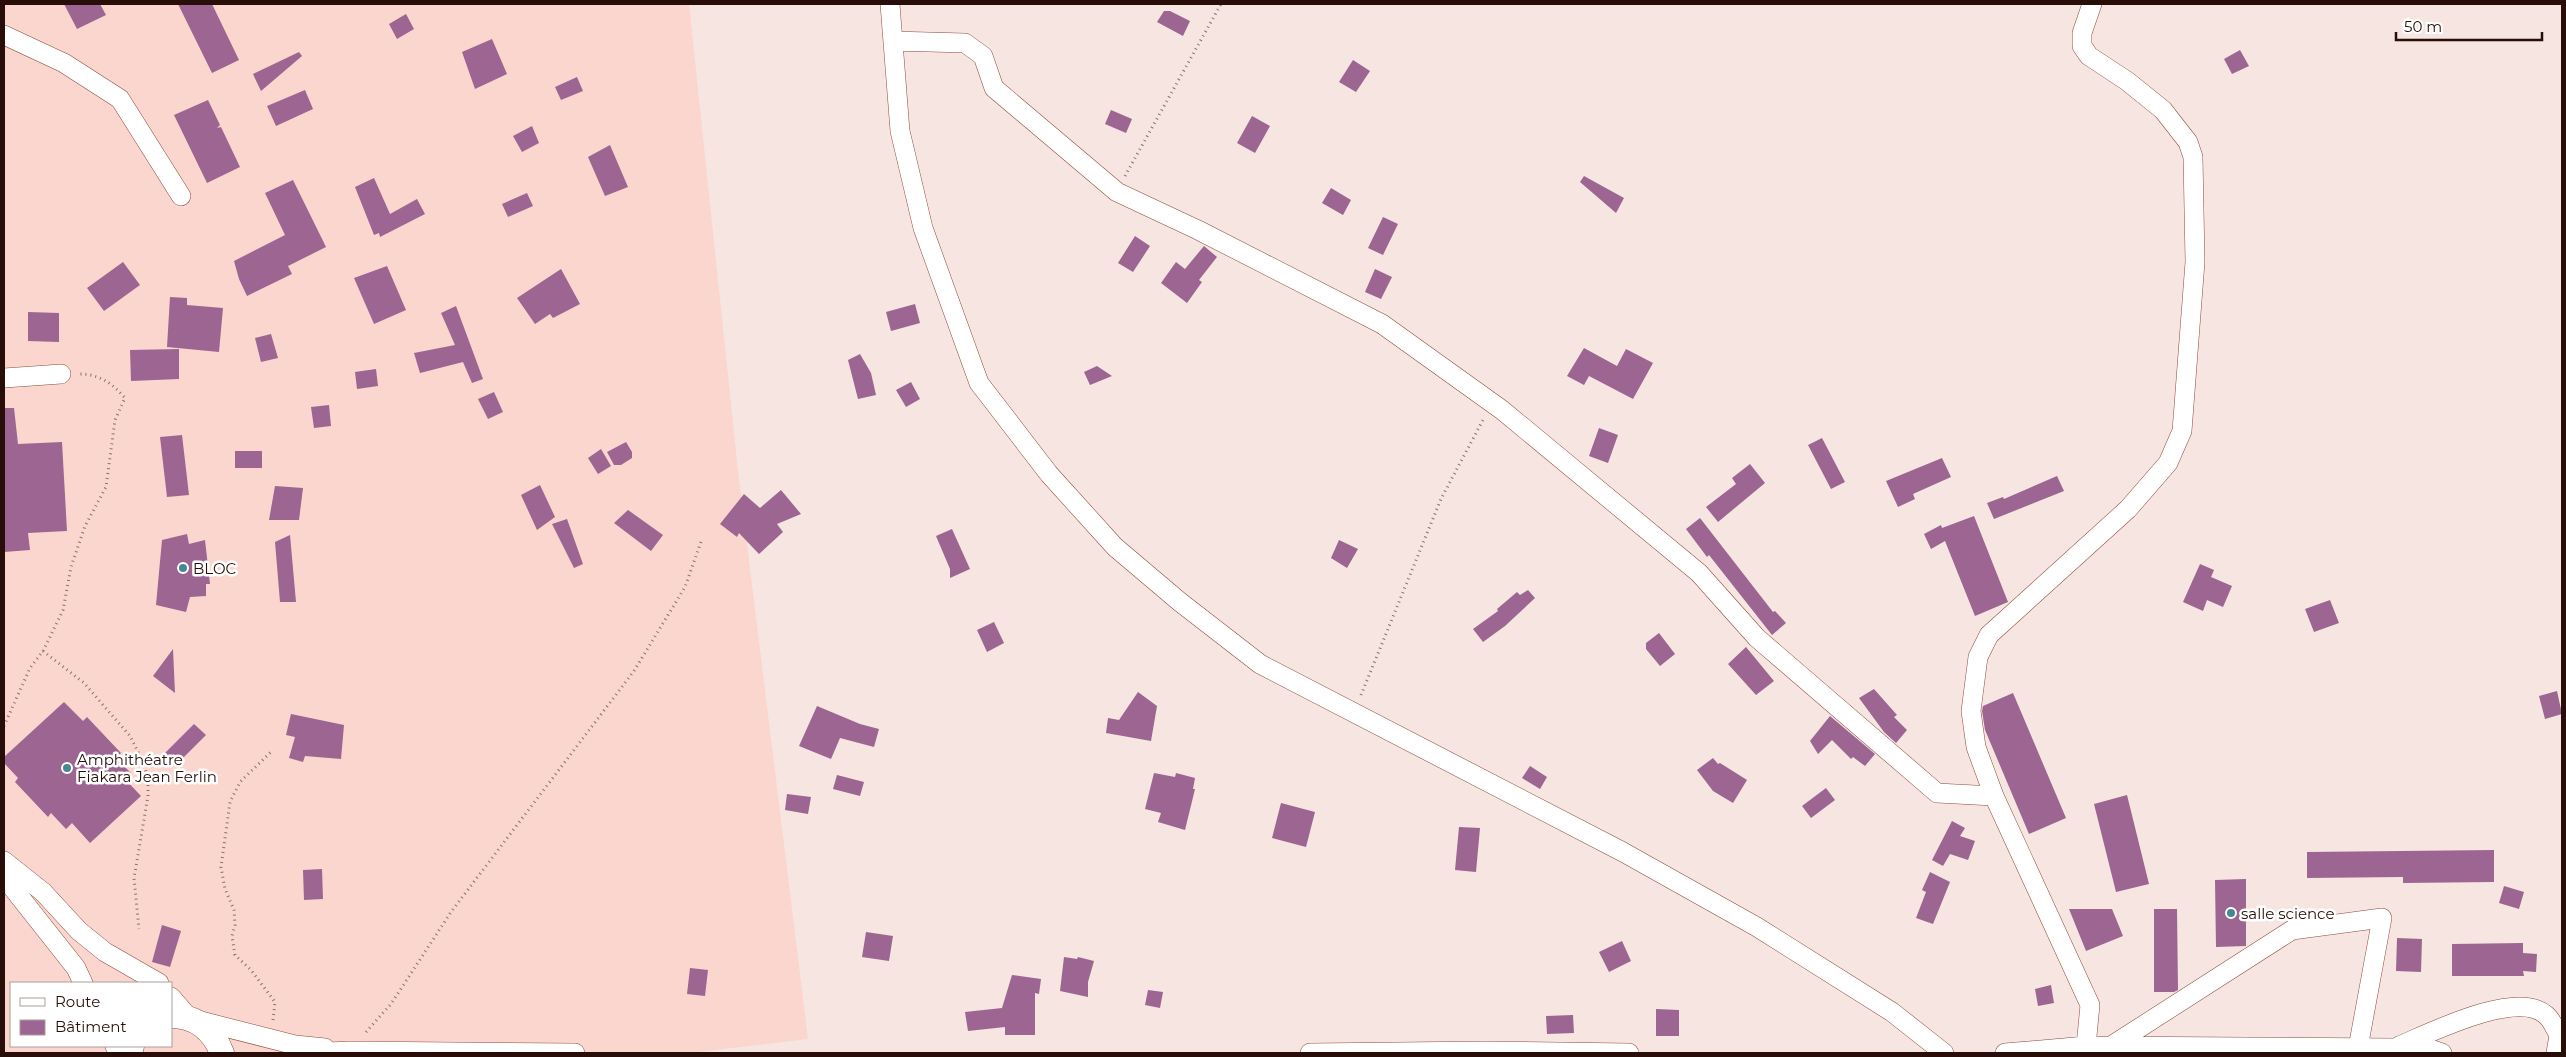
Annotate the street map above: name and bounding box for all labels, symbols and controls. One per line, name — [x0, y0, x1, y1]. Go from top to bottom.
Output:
scale bar — [2396, 10, 2542, 42]
text: 50 m — [2404, 17, 2442, 36]
place label: BLOC — [193, 559, 237, 578]
marker: BLOC — [177, 562, 189, 574]
place label: Amphithéatre Fiakara Jean Ferlin — [77, 750, 217, 786]
marker: Amphithéatre Fiakara Jean Ferlin — [61, 762, 73, 774]
place label: salle science — [2241, 904, 2335, 923]
marker: salle science — [2225, 907, 2237, 919]
legend — [10, 982, 172, 1047]
text: Route — [55, 992, 100, 1011]
text: Bâtiment — [55, 1017, 127, 1036]

